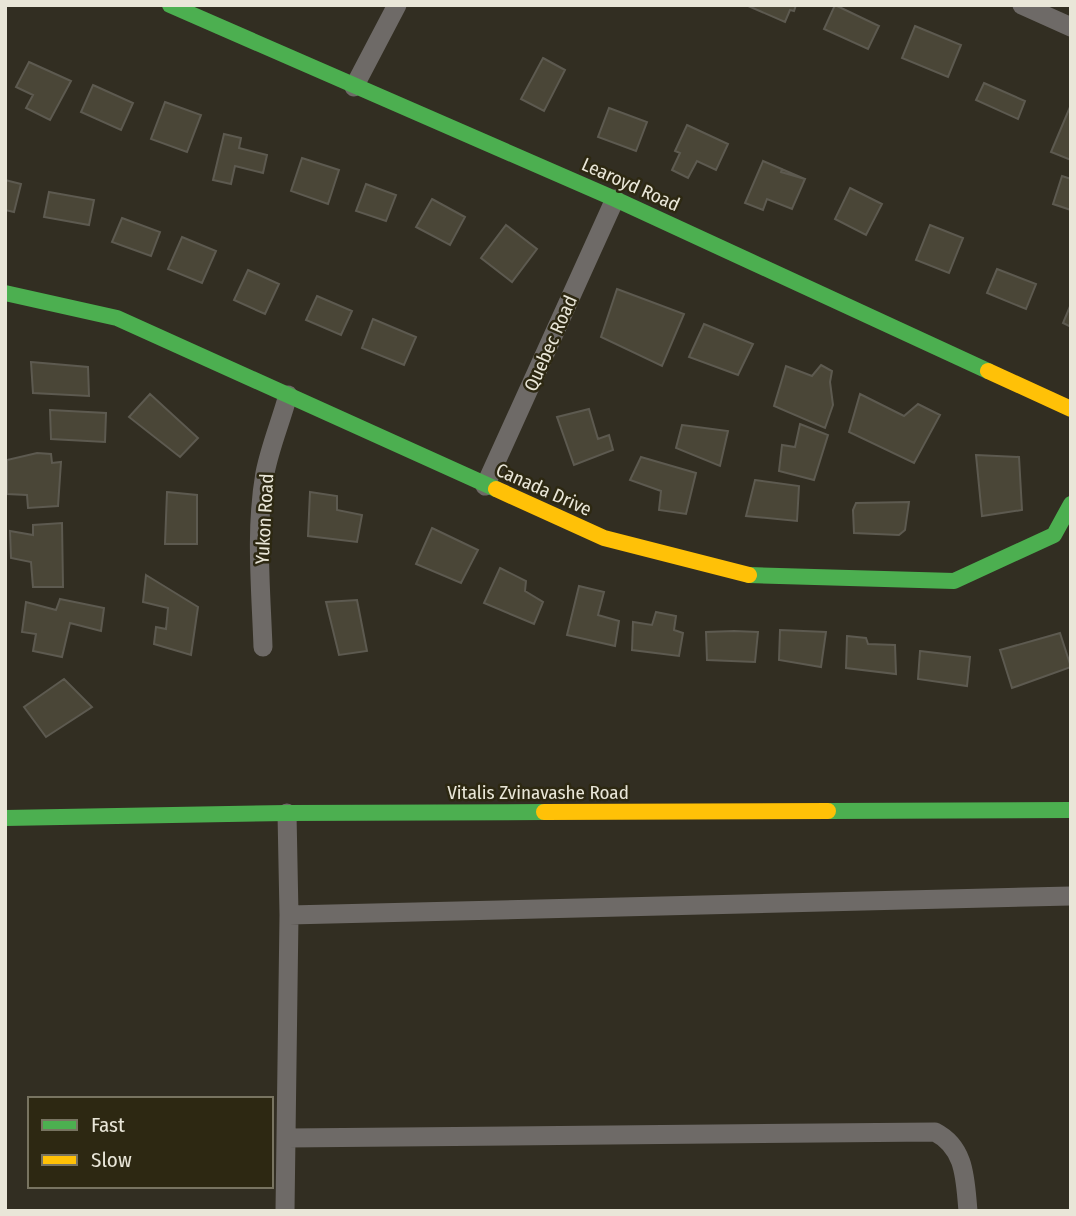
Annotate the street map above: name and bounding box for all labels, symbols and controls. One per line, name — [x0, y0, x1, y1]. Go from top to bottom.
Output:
street label: Learoyd Road — [578, 153, 683, 216]
street label: Quebec Road — [519, 292, 582, 395]
street label: Canada Drive — [492, 458, 595, 521]
street label: Yukon Road — [251, 473, 278, 565]
street label: Vitalis Zvinavashe Road — [447, 781, 629, 804]
legend — [28, 1097, 273, 1188]
text: Fast — [91, 1112, 125, 1138]
text: Slow — [91, 1147, 132, 1173]

